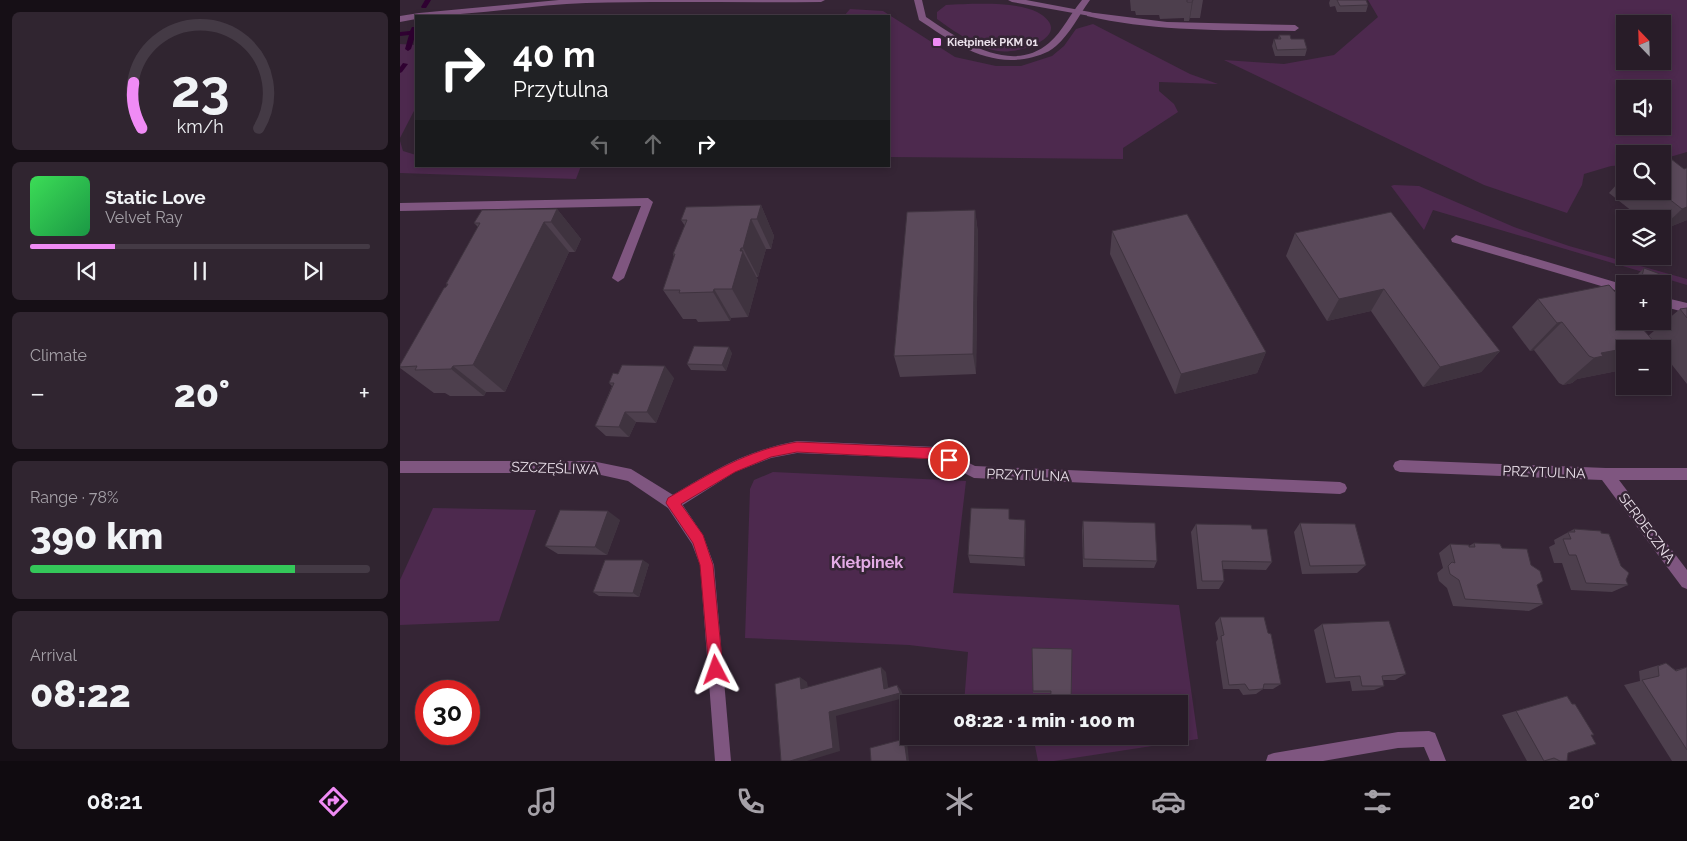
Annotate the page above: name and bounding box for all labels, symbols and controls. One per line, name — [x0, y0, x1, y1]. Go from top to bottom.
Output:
north arrow — [1616, 15, 1671, 70]
map controls — [1616, 15, 1671, 395]
text: 40 m — [513, 34, 595, 75]
icon: right — [430, 35, 495, 100]
marker: Kiełpinek PKM 01 — [931, 36, 943, 48]
place label: Kiełpinek PKM 01 — [947, 36, 1038, 49]
text: 23 — [171, 58, 229, 119]
text: Przytulna — [513, 76, 608, 102]
button: sound — [1616, 80, 1671, 135]
text: km/h — [176, 116, 224, 137]
icon: left — [586, 130, 614, 158]
icon: ahead — [639, 130, 667, 158]
icon: right — [692, 130, 720, 158]
button: search — [1616, 145, 1671, 200]
text: Static Love — [105, 186, 206, 208]
text: Velvet Ray — [105, 208, 183, 227]
button: layers — [1616, 210, 1671, 265]
icon: previous — [73, 257, 101, 285]
icon: pause — [186, 257, 214, 285]
icon: next — [299, 257, 327, 285]
button: + — [1616, 275, 1671, 330]
button: − — [1616, 340, 1671, 395]
text: Climate — [30, 346, 87, 365]
text: 20° — [174, 371, 230, 416]
text: − — [30, 377, 45, 410]
text: + — [358, 377, 370, 410]
pin — [928, 439, 970, 481]
icon: arrive — [935, 446, 963, 474]
street label: SZCZĘŚLIWA — [511, 457, 599, 478]
street label: PRZYTULNA — [1502, 463, 1586, 481]
street label: PRZYTULNA — [986, 466, 1070, 484]
text: Range · 78% — [30, 488, 118, 507]
street label: SERDECZNA — [1616, 490, 1679, 566]
text: 390 km — [30, 513, 163, 558]
district label: Kiełpinek — [831, 553, 903, 572]
position arrow — [689, 643, 741, 695]
text: Arrival — [30, 646, 77, 665]
text: 08:22 — [30, 671, 131, 716]
speed limit sign: 30 — [415, 680, 480, 745]
text: 08:22 · 1 min · 100 m — [953, 709, 1135, 731]
icon: directions — [316, 784, 351, 819]
icon: music — [525, 784, 560, 819]
icon: phone — [733, 784, 768, 819]
icon: climate — [942, 784, 977, 819]
icon: car — [1151, 784, 1186, 819]
icon: filters — [1360, 784, 1395, 819]
text: 08:21 — [87, 788, 142, 814]
text: 20° — [1568, 788, 1600, 814]

